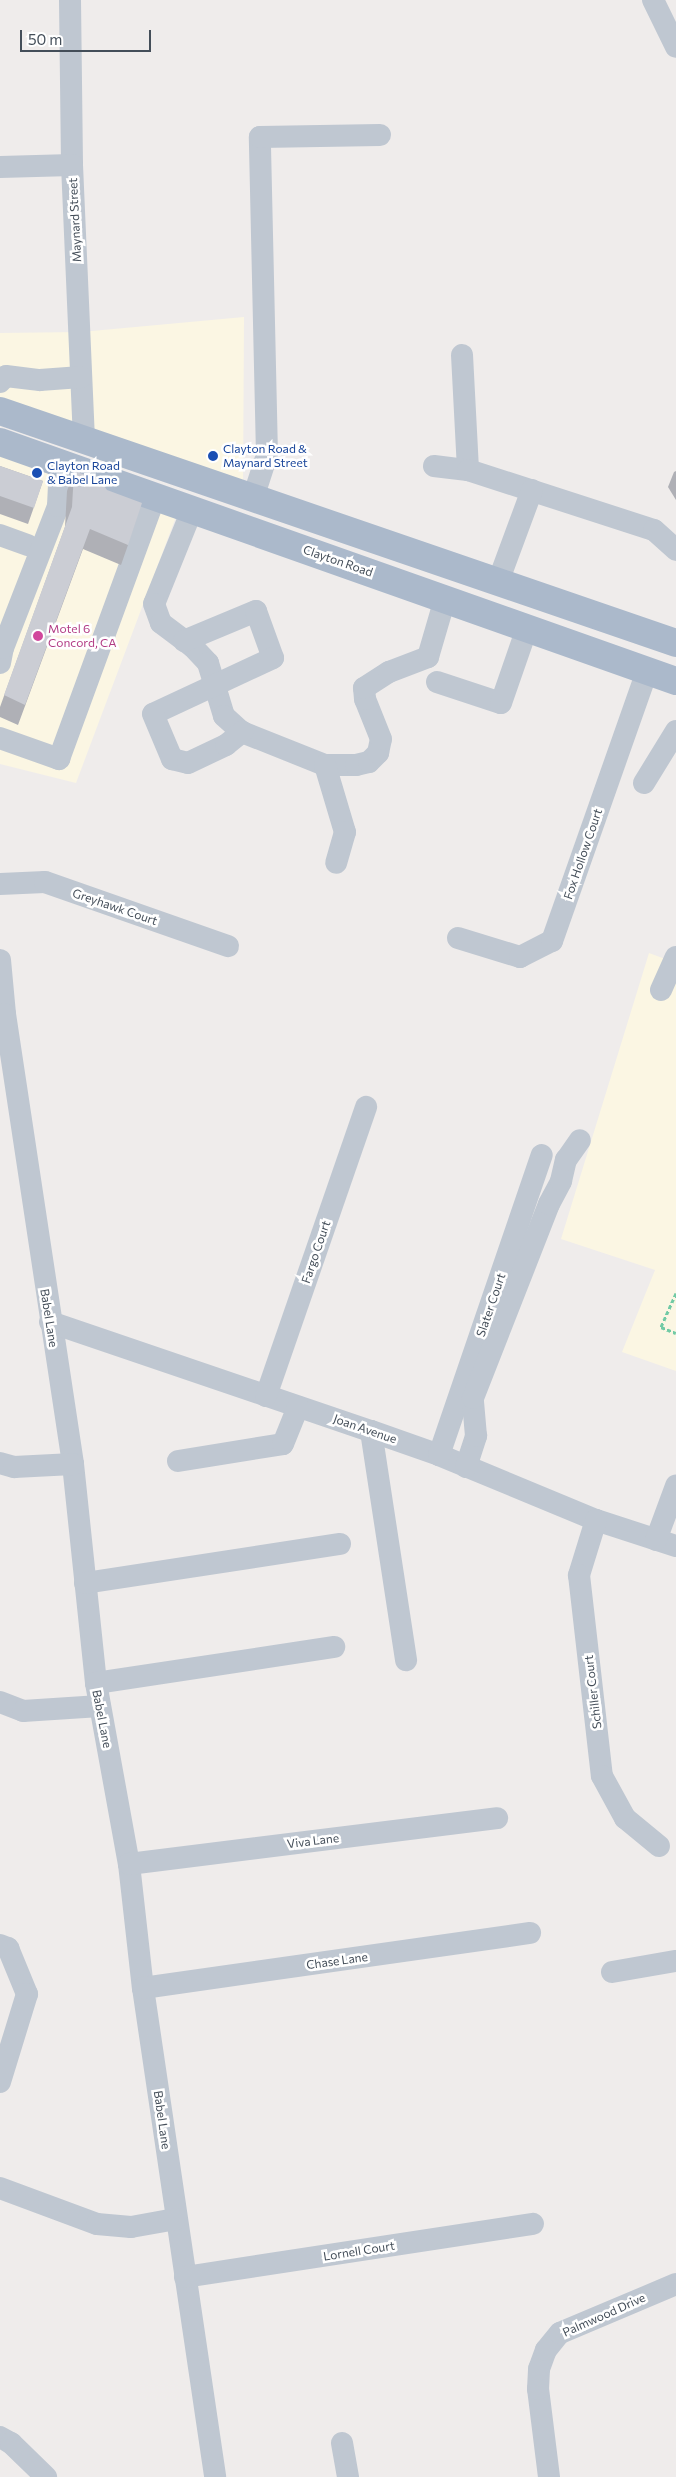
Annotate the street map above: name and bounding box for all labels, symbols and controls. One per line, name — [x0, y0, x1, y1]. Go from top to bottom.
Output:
scale bar — [22, 20, 154, 52]
text: 50 m — [28, 30, 62, 48]
street label: Maynard Street — [66, 177, 84, 263]
place label: Clayton Road & Maynard Street — [223, 442, 308, 470]
marker: Clayton Road & Maynard Street — [207, 450, 219, 462]
place label: Clayton Road & Babel Lane — [47, 459, 120, 487]
marker: Clayton Road & Babel Lane — [31, 467, 43, 479]
street label: Clayton Road — [301, 542, 375, 580]
place label: Motel 6 Concord, CA — [48, 622, 116, 650]
marker: Motel 6 Concord, CA — [32, 630, 44, 642]
street label: Fox Hollow Court — [561, 807, 605, 901]
street label: Greyhawk Court — [71, 886, 159, 928]
street label: Fargo Court — [299, 1219, 333, 1285]
street label: Slater Court — [473, 1271, 509, 1339]
street label: Babel Lane — [37, 1288, 61, 1348]
street label: Joan Avenue — [331, 1411, 399, 1447]
street label: Schiller Court — [581, 1654, 605, 1730]
street label: Babel Lane — [89, 1689, 115, 1749]
street label: Viva Lane — [286, 1831, 340, 1851]
street label: Chase Lane — [305, 1950, 369, 1972]
street label: Babel Lane — [151, 2090, 173, 2150]
street label: Lornell Court — [322, 2238, 396, 2264]
street label: Palmwood Drive — [560, 2290, 648, 2340]

